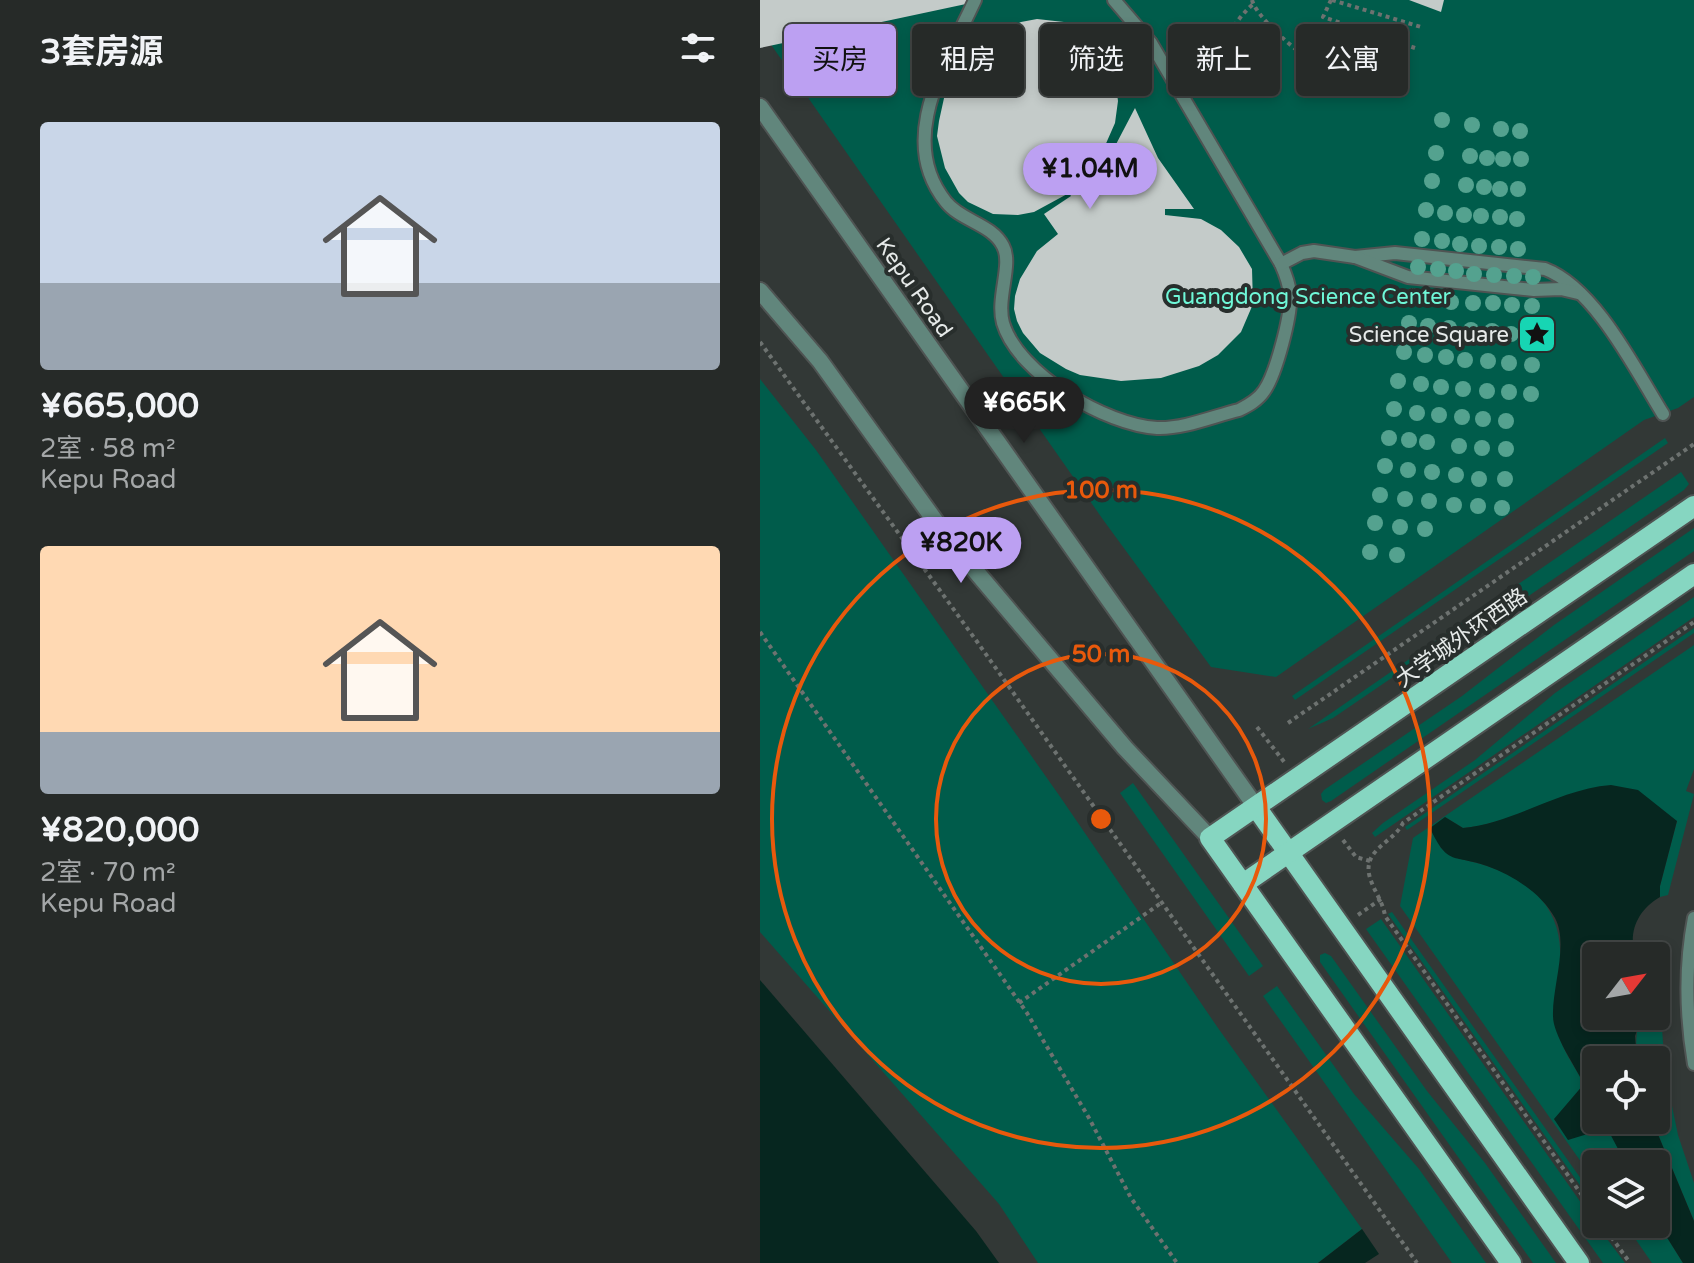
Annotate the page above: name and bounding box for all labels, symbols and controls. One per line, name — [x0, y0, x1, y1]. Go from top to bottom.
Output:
chip: 买房 — [784, 24, 896, 96]
chip: 租房 — [912, 24, 1024, 96]
chip: 筛选 — [1040, 24, 1152, 96]
chip: 新上 — [1168, 24, 1280, 96]
chip: 公寓 — [1296, 24, 1408, 96]
icon: filters — [676, 26, 720, 70]
text: 3套房源 — [40, 32, 163, 73]
pin: ¥1.04M — [1025, 143, 1155, 211]
text: ¥1.04M — [1041, 153, 1139, 184]
icon: home — [308, 174, 452, 318]
street label: Kepu Road — [870, 233, 958, 342]
park label: Guangdong Science Center — [1165, 284, 1452, 310]
place icon: Science Square — [1516, 313, 1558, 355]
place label: Science Square — [1349, 322, 1509, 348]
pin: ¥665K — [968, 377, 1080, 445]
text: ¥665,000 — [40, 386, 199, 427]
text: ¥665K — [982, 387, 1066, 418]
text: 2室 · 58 m² — [40, 433, 176, 464]
text: Kepu Road — [40, 464, 176, 495]
text: 100 m — [1064, 476, 1138, 505]
pin: ¥820K — [905, 517, 1017, 585]
text: ¥820K — [919, 527, 1003, 558]
street label: 大学城外环西路 — [1391, 583, 1532, 693]
icon: home — [308, 598, 452, 742]
text: 50 m — [1072, 640, 1130, 669]
centre of rings — [1087, 805, 1115, 833]
text: ¥820,000 — [40, 810, 199, 851]
text: 2室 · 70 m² — [40, 857, 176, 888]
text: Kepu Road — [40, 888, 176, 919]
north arrow — [1582, 942, 1670, 1030]
map controls — [1582, 942, 1670, 1238]
button: locate — [1582, 1046, 1670, 1134]
button: layers — [1582, 1150, 1670, 1238]

